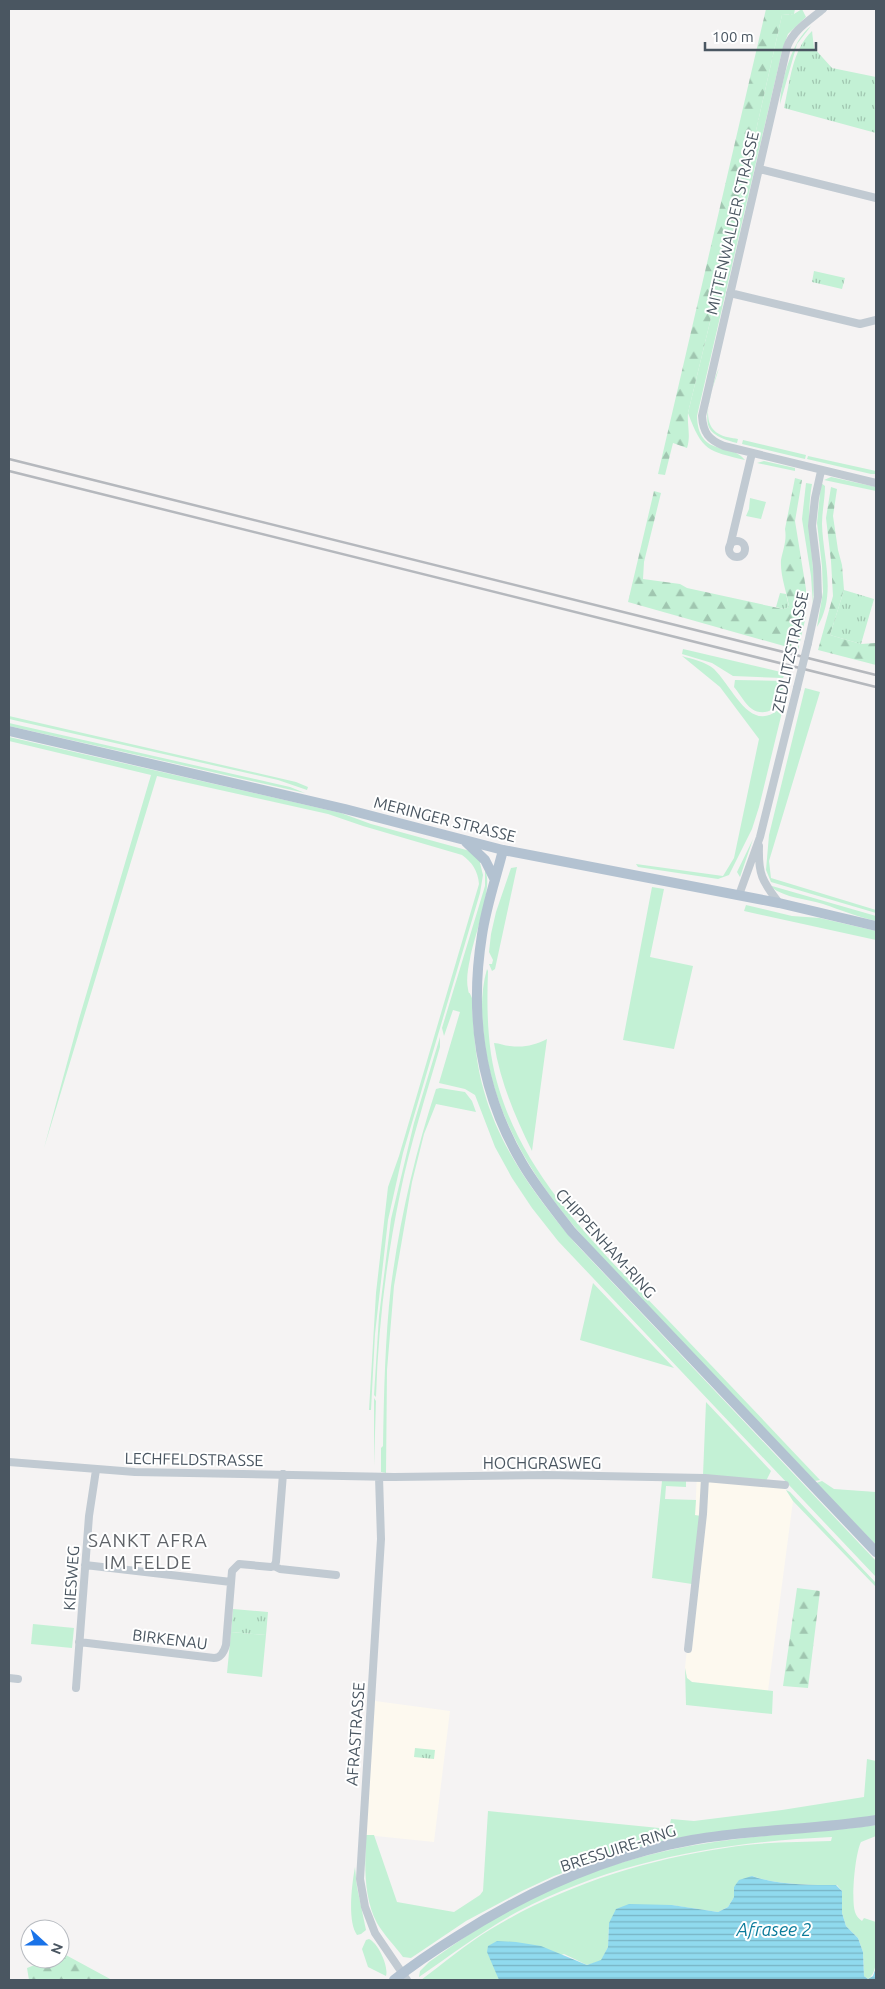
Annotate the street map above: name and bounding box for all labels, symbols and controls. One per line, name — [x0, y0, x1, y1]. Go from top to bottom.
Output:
scale bar — [705, 20, 816, 52]
text: 100 m — [712, 28, 754, 45]
street label: MITTENWALDER STRASSE — [702, 129, 762, 316]
street label: ZEDLITZSTRASSE — [768, 590, 812, 714]
street label: MERINGER STRASSE — [372, 793, 518, 845]
street label: CHIPPENHAM-RING — [552, 1185, 660, 1301]
street label: LECHFELDSTRASSE — [124, 1449, 264, 1469]
street label: HOCHGRASWEG — [483, 1454, 601, 1472]
district label: SANKT AFRA IM FELDE — [88, 1529, 208, 1573]
street label: KIESWEG — [60, 1545, 82, 1611]
street label: BIRKENAU — [131, 1625, 209, 1653]
street label: AFRASTRASSE — [342, 1681, 368, 1786]
street label: BRESSUIRE-RING — [558, 1821, 678, 1875]
north arrow — [20, 1919, 70, 1969]
water label: Afrasee 2 — [736, 1919, 811, 1940]
text: N — [48, 1941, 66, 1956]

